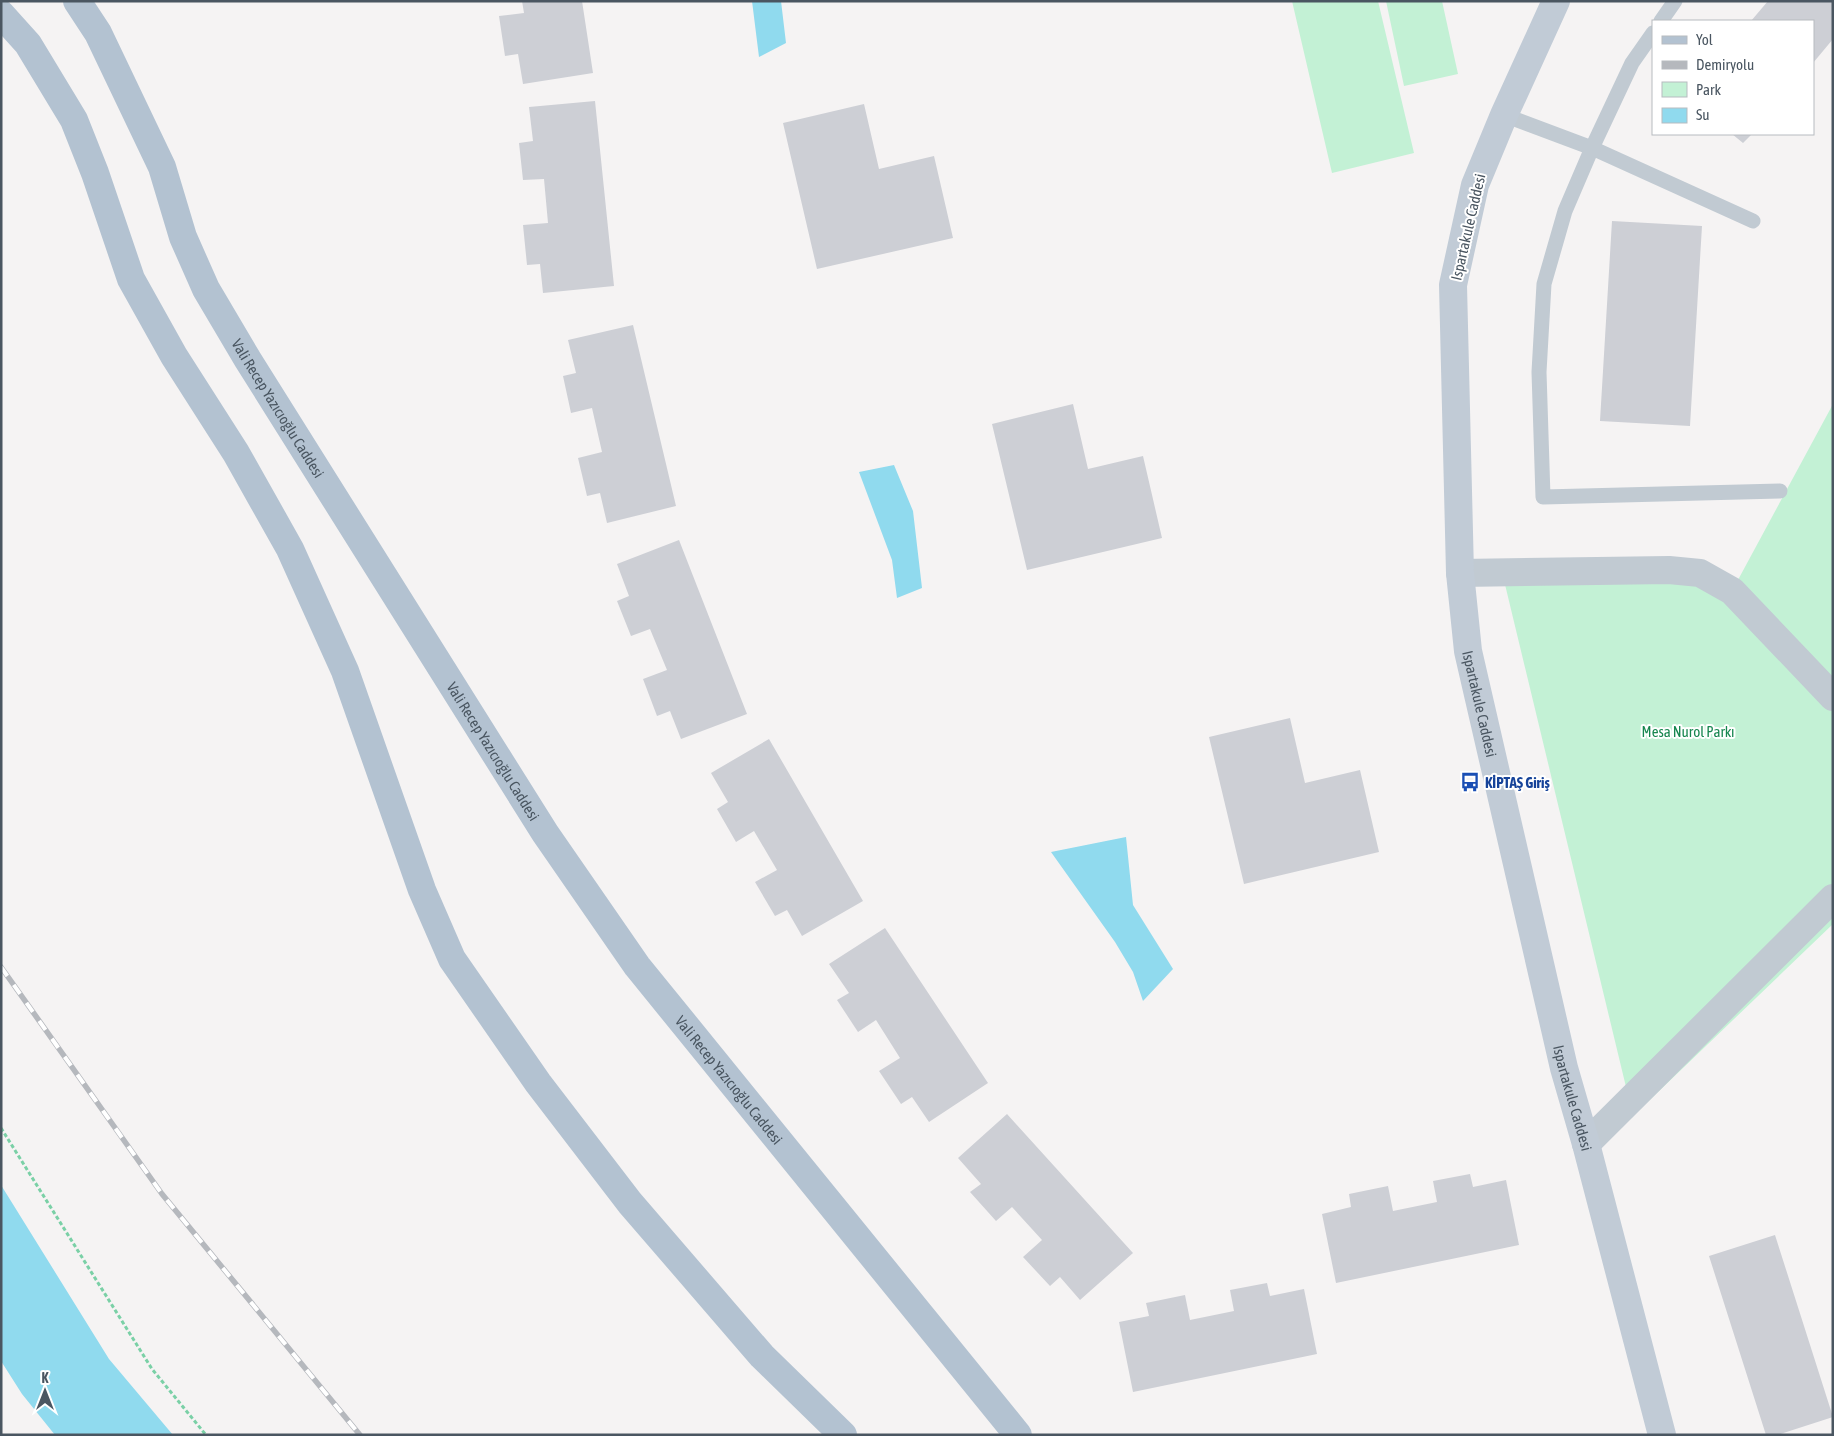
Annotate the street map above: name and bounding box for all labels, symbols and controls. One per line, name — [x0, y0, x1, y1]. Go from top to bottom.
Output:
legend — [1652, 20, 1814, 135]
text: Yol — [1696, 31, 1713, 48]
text: Demiryolu — [1696, 56, 1754, 73]
text: Park — [1696, 81, 1721, 98]
text: Su — [1696, 106, 1710, 123]
street label: Ispartakule Caddesi — [1447, 172, 1489, 282]
street label: Vali Recep Yazıcıoğlu Caddesi — [229, 336, 328, 480]
street label: Ispartakule Caddesi — [1460, 649, 1501, 759]
street label: Vali Recep Yazıcıoğlu Caddesi — [444, 679, 543, 823]
park label: Mesa Nurol Parkı — [1642, 723, 1734, 740]
bus stop icon: KİPTAŞ Giriş — [1459, 771, 1481, 793]
place label: KİPTAŞ Giriş — [1485, 774, 1550, 791]
street label: Vali Recep Yazıcıoğlu Caddesi — [672, 1012, 787, 1147]
street label: Ispartakule Caddesi — [1550, 1043, 1596, 1152]
north arrow — [20, 1366, 70, 1416]
text: K — [42, 1370, 49, 1386]

